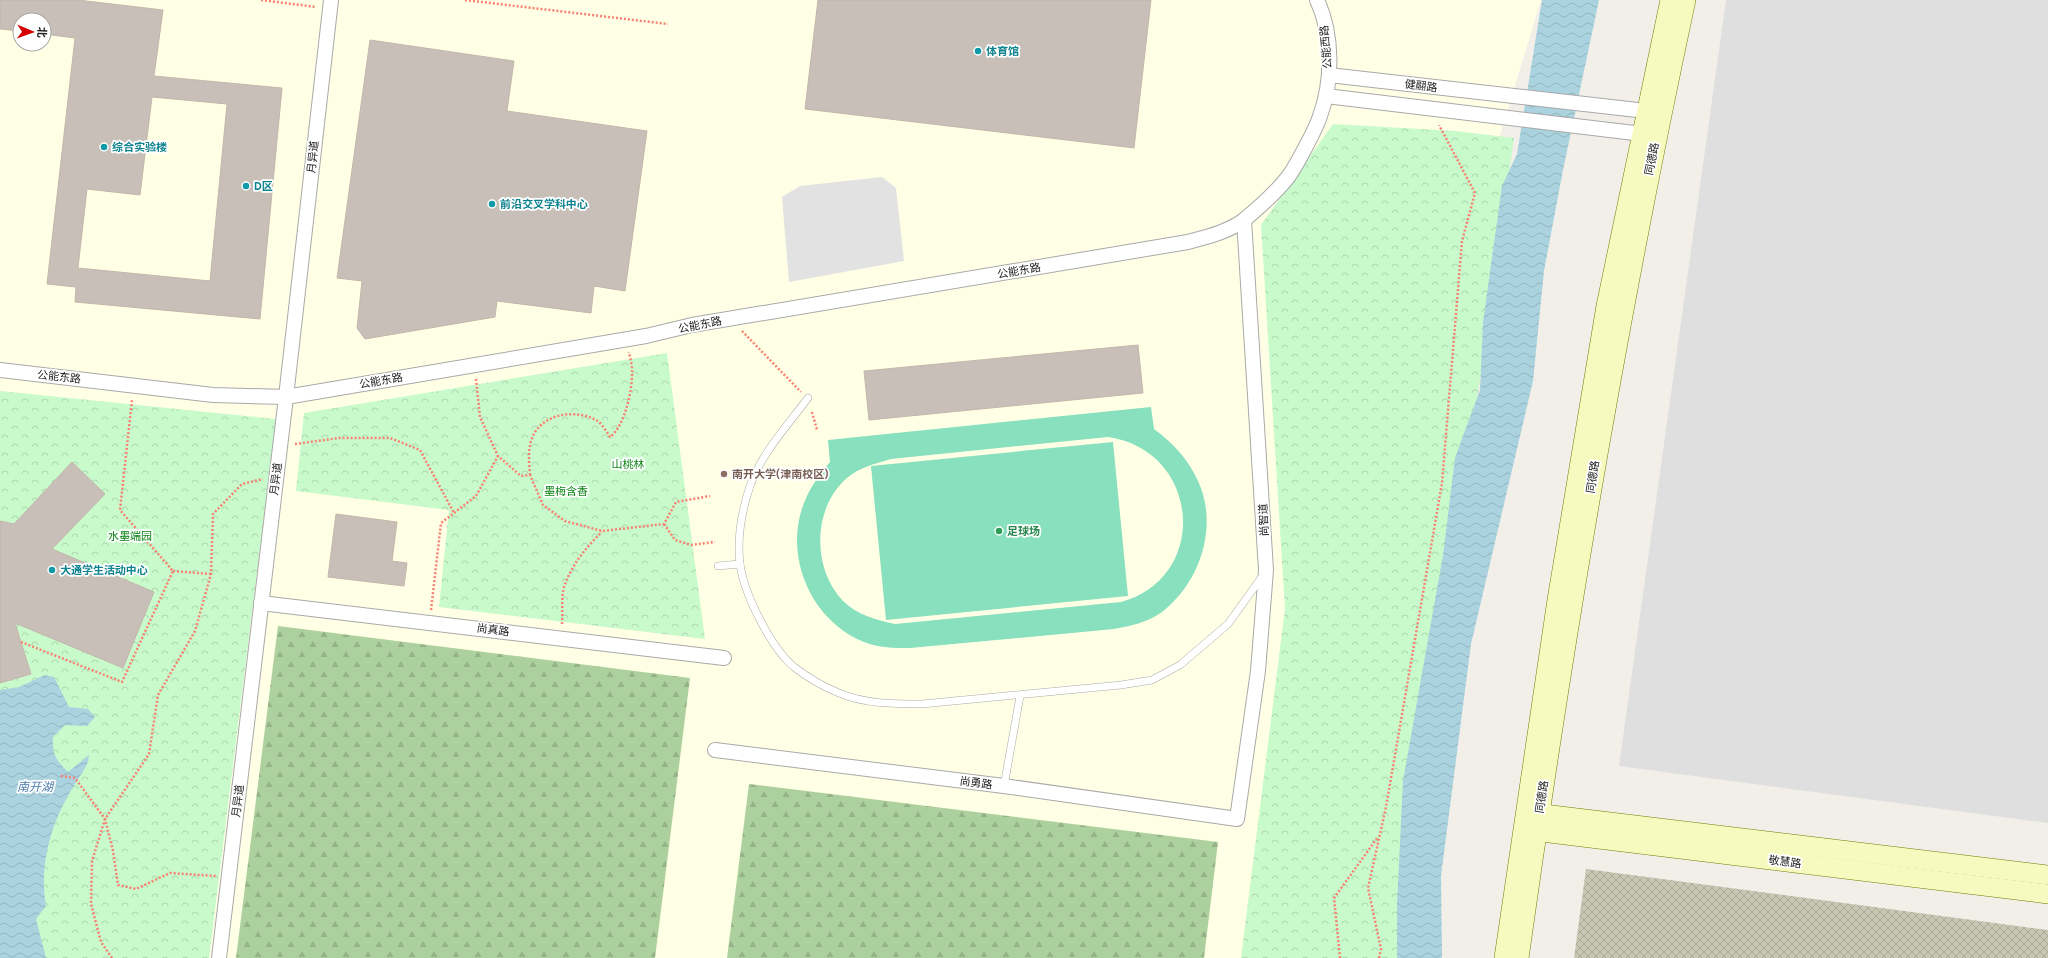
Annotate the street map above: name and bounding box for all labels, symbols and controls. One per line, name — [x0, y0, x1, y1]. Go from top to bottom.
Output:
north arrow — [12, 12, 52, 52]
street label: 公能西路 — [1318, 25, 1334, 69]
text: 北 — [35, 27, 48, 38]
place label: 体育馆 — [986, 45, 1019, 58]
marker: 体育馆 — [973, 46, 983, 56]
street label: 健翮路 — [1404, 78, 1438, 94]
street label: 月异道 — [305, 140, 321, 174]
place label: 综合实验楼 — [112, 141, 167, 154]
marker: 综合实验楼 — [99, 142, 109, 152]
street label: 同德路 — [1642, 142, 1662, 176]
place label: D区 — [254, 180, 273, 193]
marker: D区 — [241, 181, 251, 191]
place label: 前沿交叉学科中心 — [500, 198, 588, 211]
marker: 前沿交叉学科中心 — [487, 199, 497, 209]
street label: 公能东路 — [996, 261, 1042, 281]
street label: 公能东路 — [677, 314, 723, 336]
street label: 公能东路 — [36, 368, 82, 386]
street label: 公能东路 — [358, 371, 404, 391]
park label: 山桃林 — [612, 458, 645, 471]
street label: 同德路 — [1584, 460, 1602, 494]
street label: 月异道 — [268, 462, 284, 496]
place label: 南开大学(津南校区) — [732, 468, 828, 481]
marker: 南开大学(津南校区) — [719, 469, 729, 479]
park label: 墨梅含香 — [544, 485, 588, 498]
street label: 尚智道 — [1257, 503, 1271, 537]
place label: 足球场 — [1007, 525, 1040, 538]
marker: 足球场 — [994, 526, 1004, 536]
park label: 水墨端园 — [108, 530, 152, 543]
place label: 大通学生活动中心 — [60, 564, 148, 577]
marker: 大通学生活动中心 — [47, 565, 57, 575]
street label: 尚真路 — [476, 622, 510, 638]
street label: 尚勇路 — [959, 775, 993, 791]
water label: 南开湖 — [17, 780, 55, 794]
street label: 同德路 — [1533, 780, 1551, 814]
street label: 月异道 — [230, 784, 246, 818]
street label: 敬慧路 — [1768, 854, 1802, 870]

